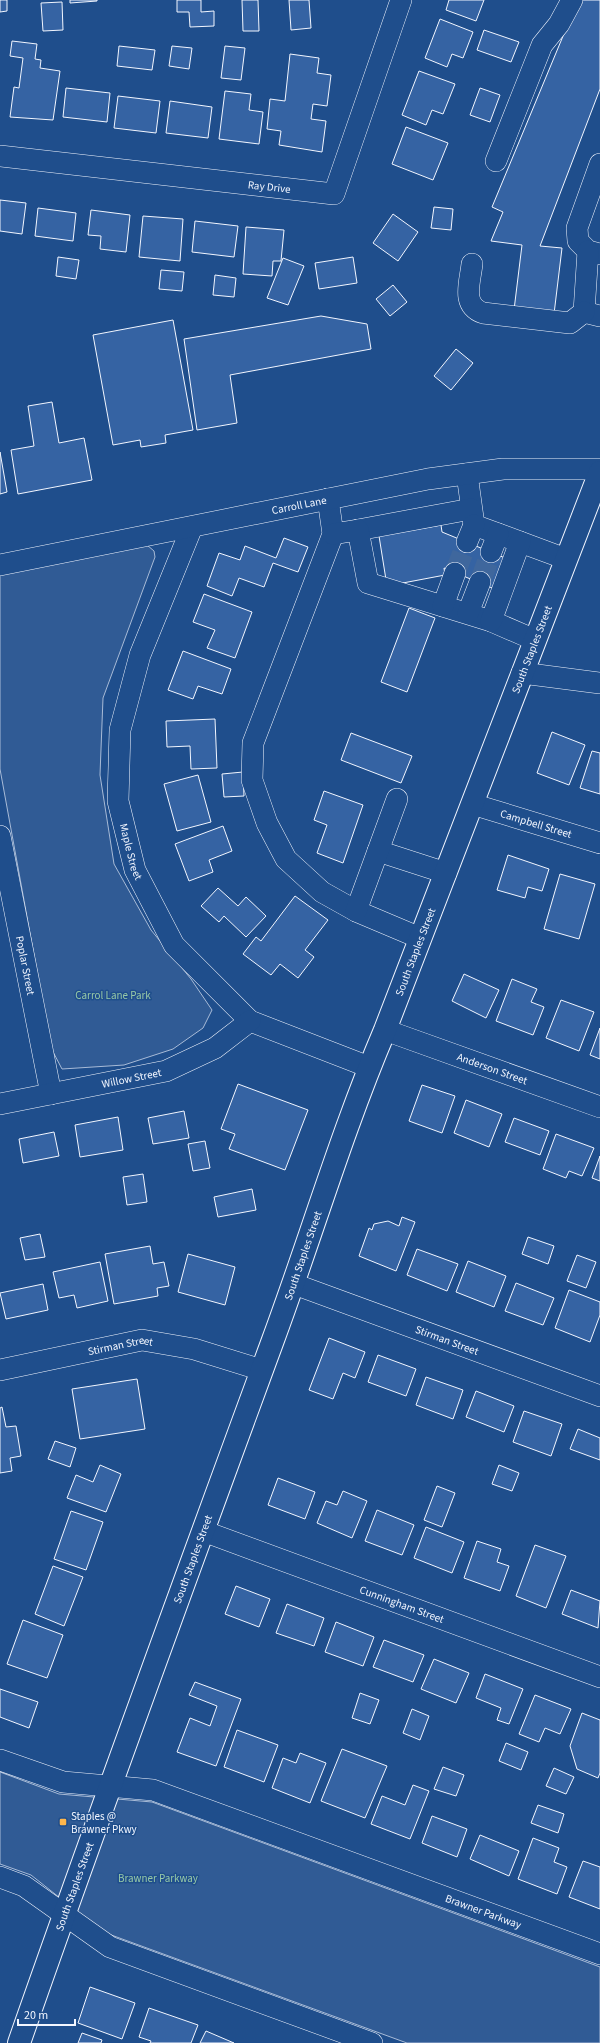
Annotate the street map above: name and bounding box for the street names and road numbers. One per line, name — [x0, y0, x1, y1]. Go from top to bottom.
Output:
street label: Ray Drive — [247, 177, 292, 197]
street label: Carroll Lane — [270, 492, 328, 518]
street label: South Staples Street — [508, 603, 556, 696]
street label: Campbell Street — [498, 806, 574, 842]
street label: Maple Street — [116, 822, 146, 883]
street label: South Staples Street — [392, 906, 439, 998]
street label: Poplar Street — [12, 935, 38, 997]
street label: Anderson Street — [455, 1049, 530, 1089]
street label: Willow Street — [100, 1065, 163, 1092]
street label: South Staples Street — [281, 1209, 325, 1302]
street label: Stirman Street — [413, 1322, 481, 1359]
street label: Stirman Street — [86, 1333, 154, 1359]
street label: South Staples Street — [170, 1513, 216, 1606]
street label: Cunningham Street — [357, 1582, 446, 1627]
street label: South Staples Street — [52, 1840, 98, 1933]
street label: Brawner Parkway — [443, 1891, 523, 1933]

